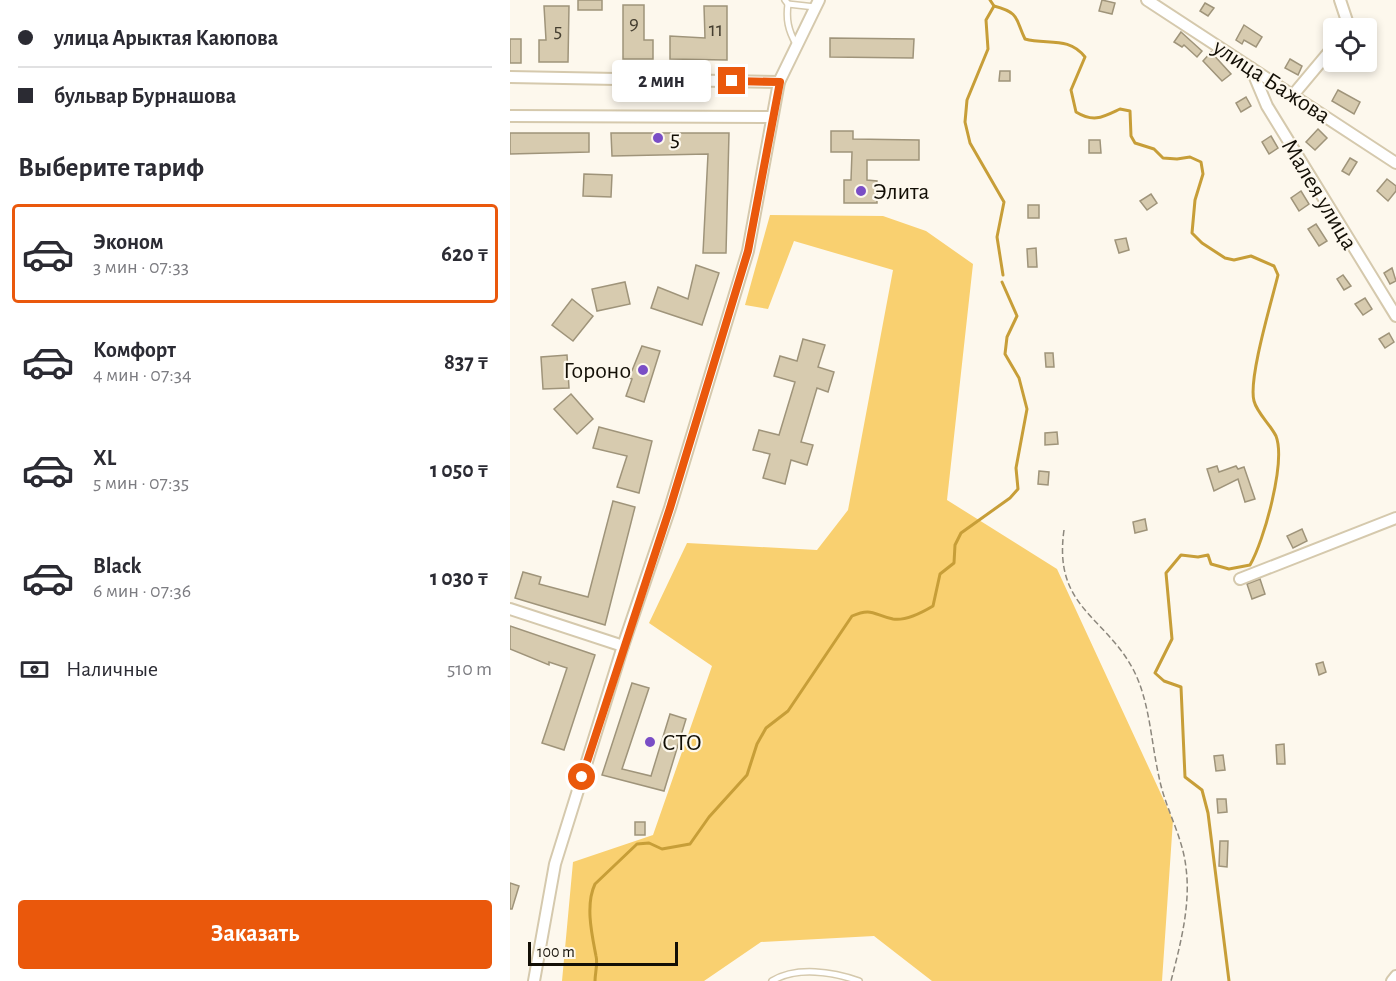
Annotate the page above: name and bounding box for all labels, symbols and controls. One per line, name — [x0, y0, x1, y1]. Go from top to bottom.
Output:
house number: 9 — [629, 12, 639, 33]
map controls — [1323, 18, 1377, 72]
button: locate — [1323, 18, 1377, 72]
house number: 11 — [709, 19, 723, 40]
house number: 5 — [554, 20, 562, 41]
text: улица Арыктая Каюпова — [54, 27, 278, 49]
street label: улица Бажова — [1208, 35, 1334, 129]
callout: 2 мин — [612, 60, 711, 102]
route end — [718, 67, 745, 94]
text: 2 мин — [638, 71, 685, 91]
text: бульвар Бурнашова — [54, 85, 236, 107]
place label: 5 — [670, 127, 680, 151]
marker: 5 — [651, 131, 665, 145]
street label: Малея улица — [1277, 135, 1362, 254]
text: Выберите тариф — [18, 154, 204, 181]
place label: Элита — [873, 180, 930, 204]
marker: Элита — [854, 184, 868, 198]
icon: car — [21, 227, 75, 281]
text: Эконом — [93, 231, 164, 253]
text: 620 ₸ — [441, 243, 489, 265]
text: 3 мин · 07:33 — [93, 257, 189, 277]
icon: car — [21, 335, 75, 389]
text: Комфорт — [93, 339, 176, 361]
text: 837 ₸ — [444, 351, 489, 373]
place label: Гороно — [563, 359, 631, 383]
marker: Гороно — [636, 363, 650, 377]
text: 4 мин · 07:34 — [93, 365, 192, 385]
icon: car — [21, 443, 75, 497]
text: XL — [93, 447, 116, 469]
text: 1 050 ₸ — [430, 459, 489, 481]
text: 5 мин · 07:35 — [93, 473, 189, 493]
icon: car — [21, 551, 75, 605]
text: Black — [93, 555, 141, 577]
text: 1 030 ₸ — [430, 567, 489, 589]
text: 6 мин · 07:36 — [93, 581, 191, 601]
icon: cash — [18, 653, 51, 686]
text: Наличные — [66, 658, 158, 680]
text: 510 m — [447, 659, 492, 679]
place label: СТО — [662, 731, 702, 755]
marker: СТО — [643, 735, 657, 749]
route start — [568, 763, 595, 790]
button: Заказать — [18, 900, 492, 969]
scale bar — [528, 939, 678, 966]
text: 100 m — [537, 944, 575, 960]

